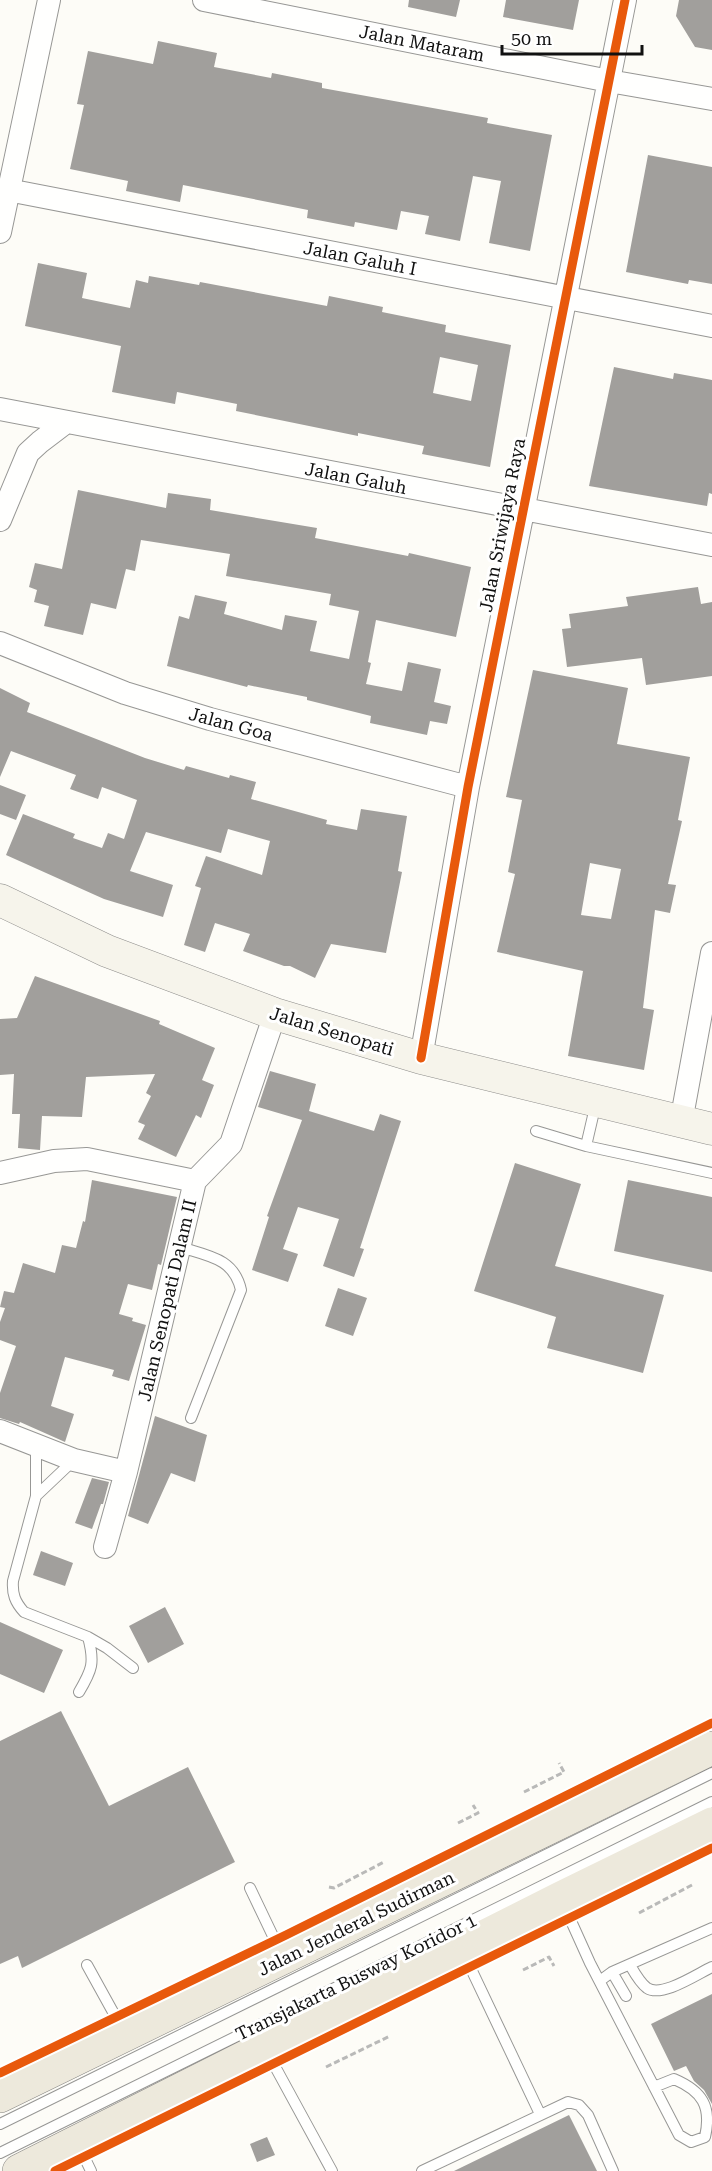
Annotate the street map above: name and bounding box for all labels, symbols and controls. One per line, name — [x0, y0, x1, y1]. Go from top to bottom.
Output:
scale bar — [502, 18, 642, 56]
street label: Jalan Mataram — [358, 21, 486, 65]
text: 50 m — [511, 28, 552, 49]
street label: Jalan Galuh I — [302, 237, 418, 279]
street label: Jalan Sriwijaya Raya — [475, 436, 529, 614]
street label: Jalan Galuh — [303, 458, 409, 498]
street label: Jalan Goa — [187, 703, 275, 745]
street label: Jalan Senopati — [267, 1002, 397, 1060]
street label: Jalan Senopati Dalam II — [134, 1197, 200, 1403]
street label: Jalan Jenderal Sudirman — [254, 1866, 458, 1980]
street label: Transjakarta Busway Koridor 1 — [232, 1909, 480, 2045]

